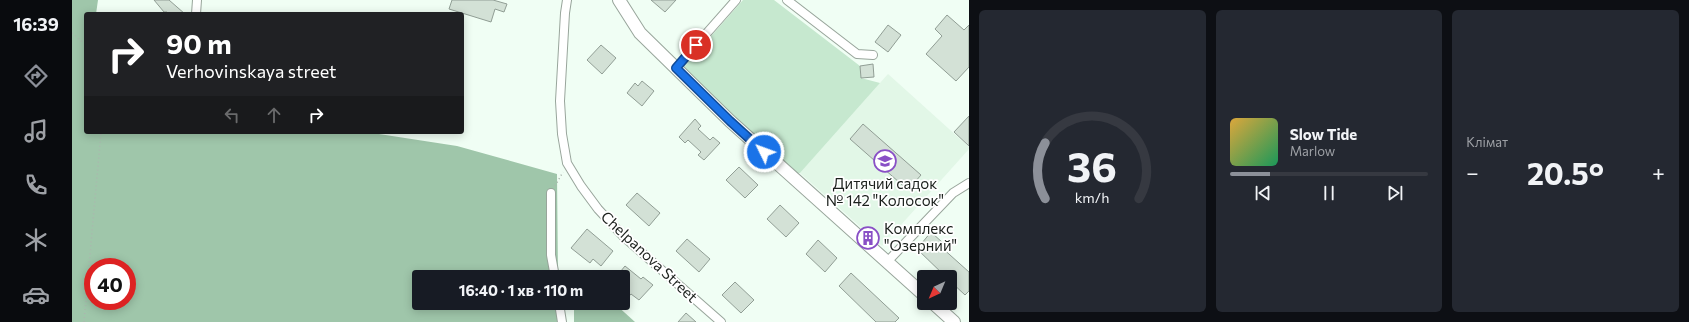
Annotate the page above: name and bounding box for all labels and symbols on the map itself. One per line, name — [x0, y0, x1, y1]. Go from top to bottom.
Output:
pin — [679, 28, 713, 62]
position arrow — [743, 131, 785, 173]
school or university icon: Дитячий садок № 142 "Колосок" — [872, 148, 898, 174]
place label: Дитячий садок № 142 "Колосок" — [826, 174, 944, 209]
street label: Chelpanova Street — [598, 207, 702, 306]
place label: Комплекс "Озерний" — [884, 219, 957, 254]
building icon: Комплекс "Озерний" — [855, 225, 881, 251]
speed limit sign: 40 — [84, 258, 136, 310]
north arrow — [917, 270, 957, 310]

